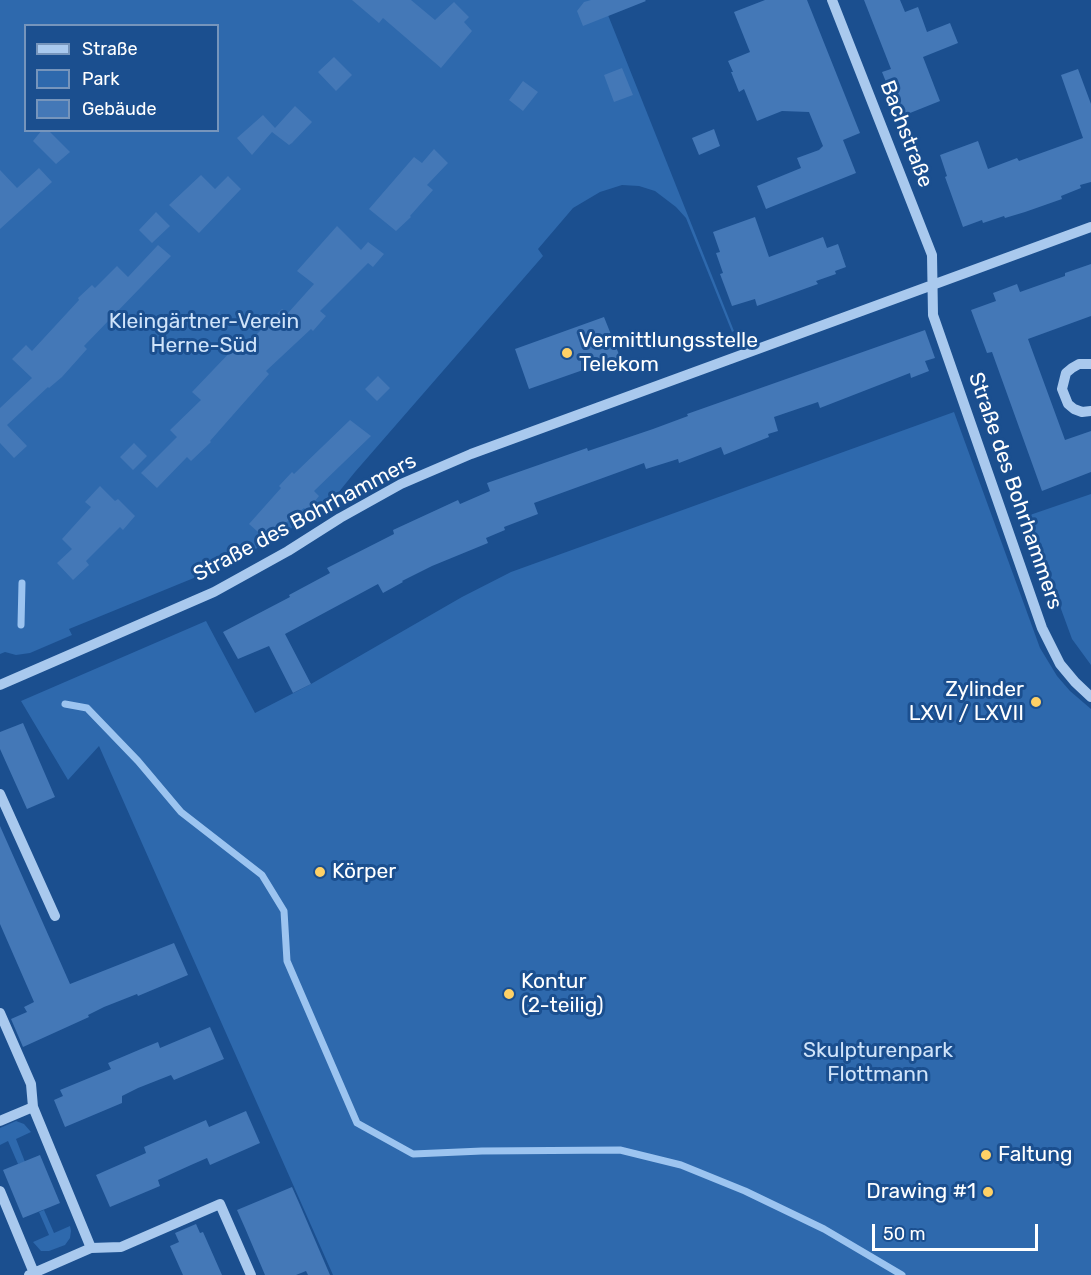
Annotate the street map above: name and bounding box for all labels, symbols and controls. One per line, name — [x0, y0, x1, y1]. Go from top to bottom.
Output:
legend — [24, 24, 219, 132]
text: Straße — [82, 38, 138, 60]
text: Park — [82, 68, 119, 90]
street label: Bachstraße — [874, 77, 938, 191]
text: Gebäude — [82, 98, 157, 120]
park label: Kleingärtner-Verein Herne-Süd — [109, 309, 299, 359]
place label: Vermittlungsstelle Telekom — [579, 328, 758, 378]
marker: Vermittlungsstelle Telekom — [560, 346, 574, 360]
street label: Straße des Bohrhammers — [963, 369, 1067, 613]
street label: Straße des Bohrhammers — [189, 448, 421, 588]
place label: Zylinder LXVI / LXVII — [909, 677, 1024, 727]
marker: Zylinder LXVI / LXVII — [1029, 695, 1043, 709]
place label: Körper — [332, 859, 396, 885]
marker: Körper — [313, 865, 327, 879]
place label: Kontur (2-teilig) — [521, 969, 604, 1019]
marker: Kontur (2-teilig) — [502, 987, 516, 1001]
park label: Skulpturenpark Flottmann — [803, 1038, 953, 1088]
place label: Faltung — [998, 1142, 1072, 1168]
marker: Faltung — [979, 1148, 993, 1162]
place label: Drawing #1 — [866, 1179, 976, 1205]
marker: Drawing #1 — [981, 1185, 995, 1199]
scale bar — [875, 1212, 1042, 1250]
text: 50 m — [883, 1223, 926, 1245]

